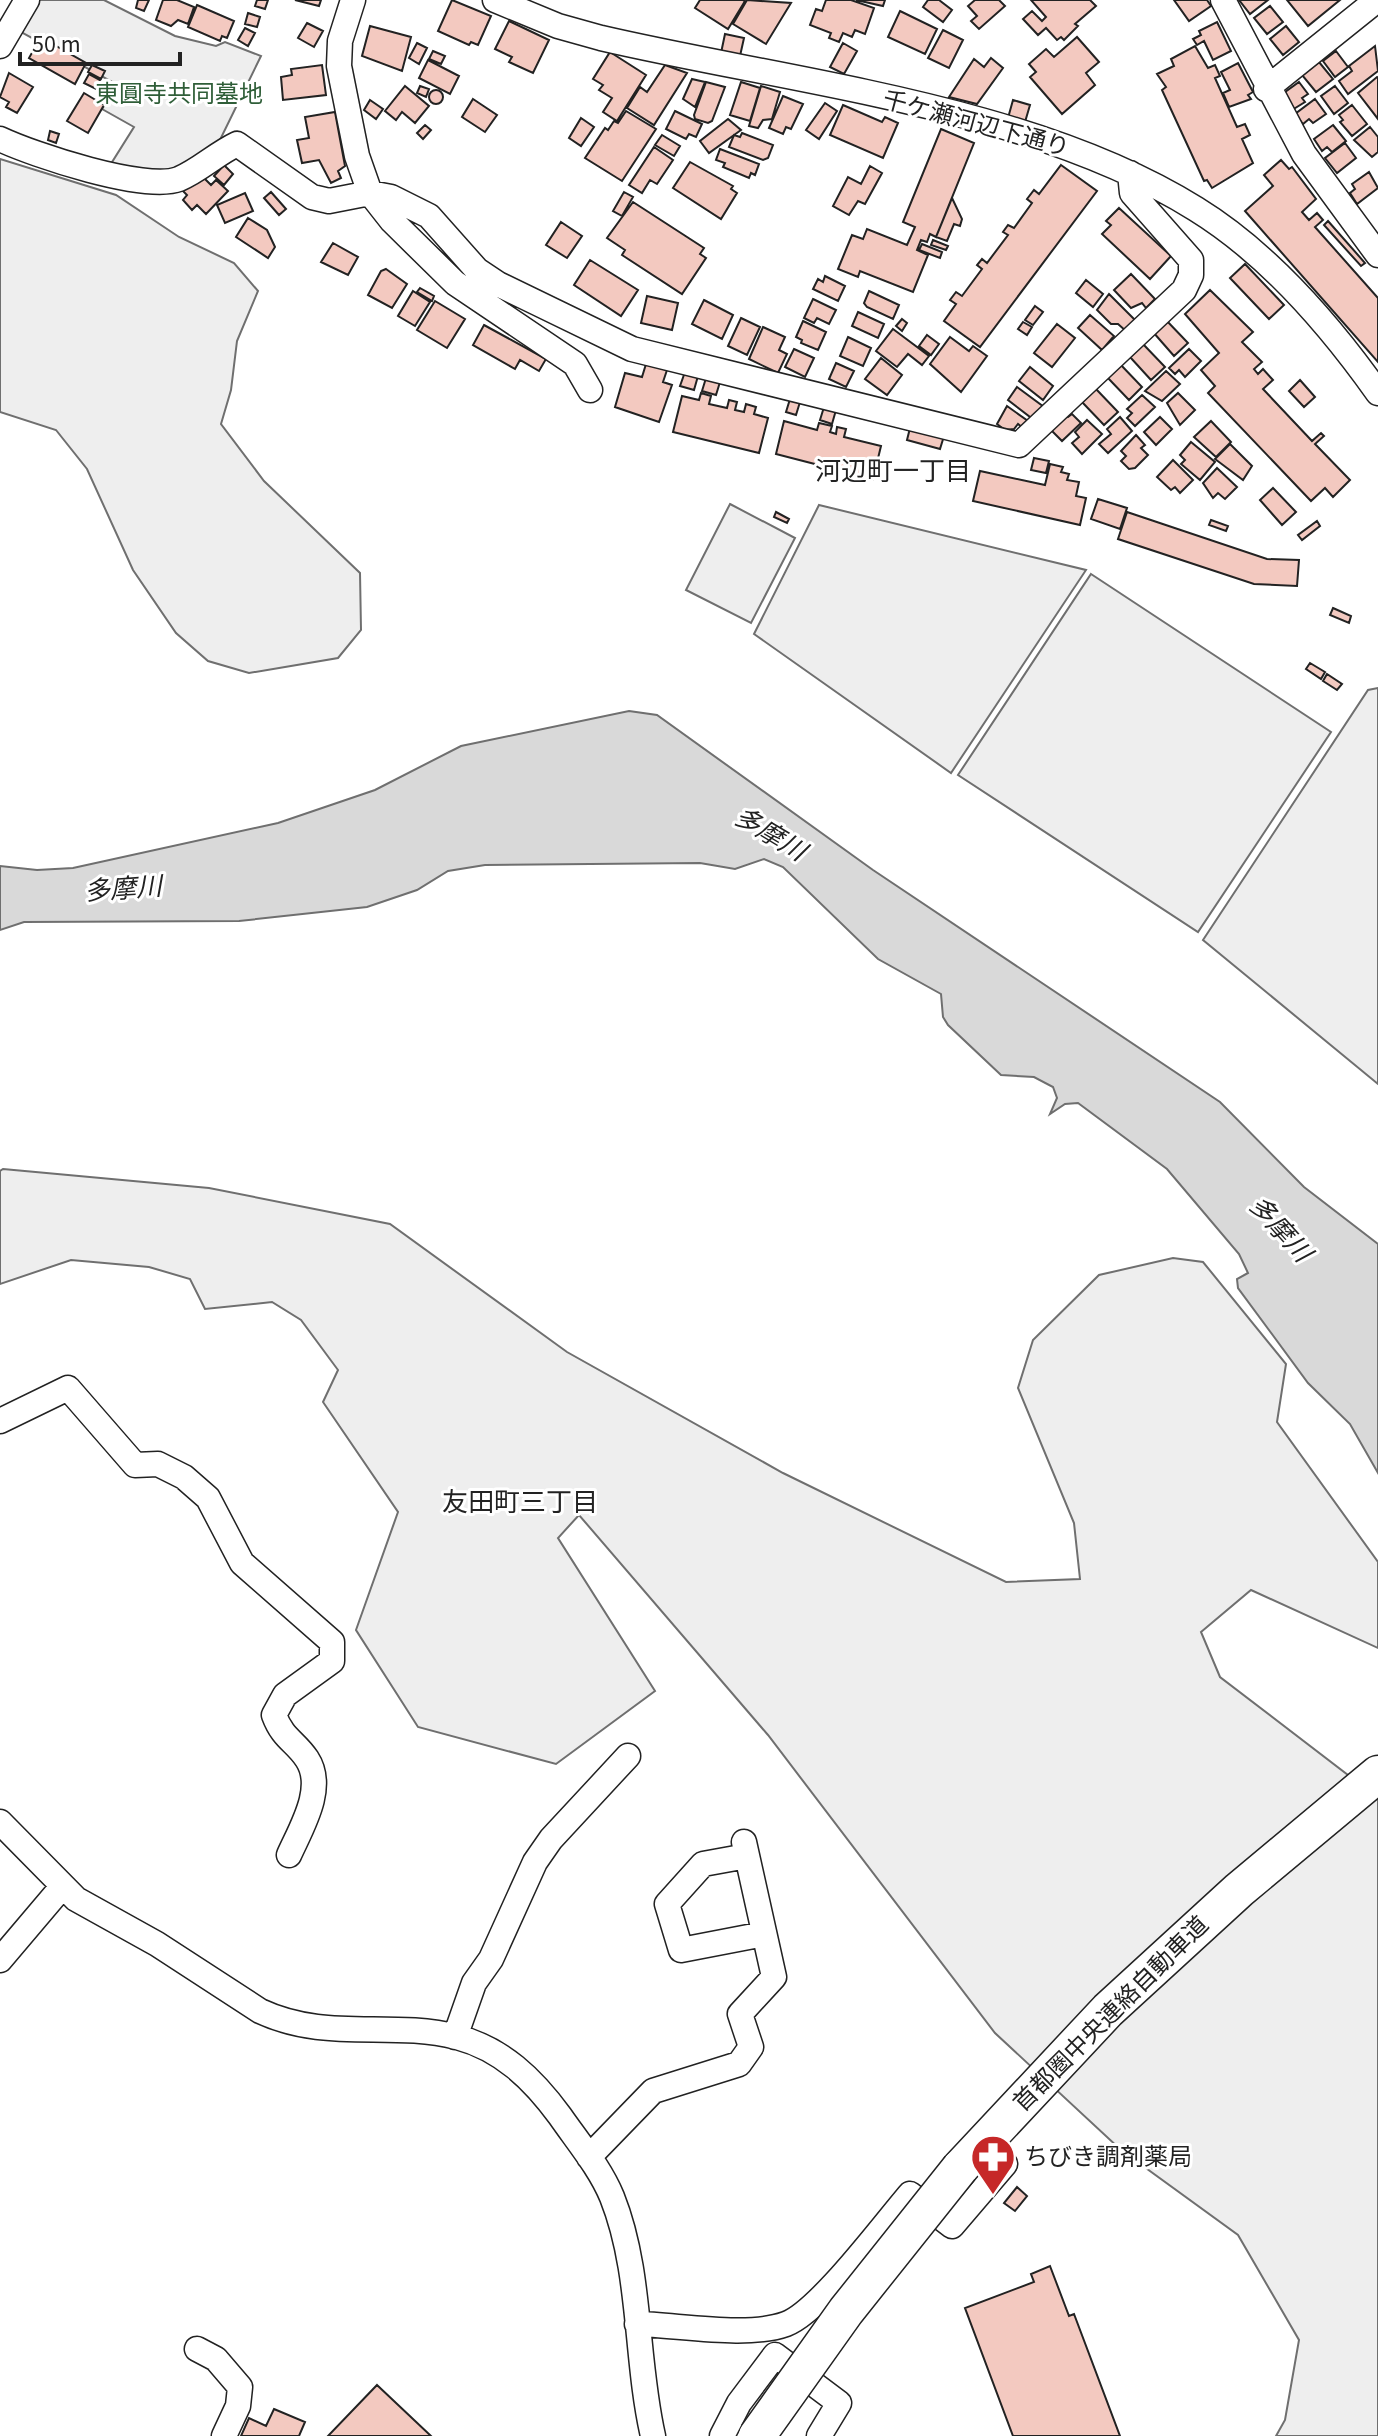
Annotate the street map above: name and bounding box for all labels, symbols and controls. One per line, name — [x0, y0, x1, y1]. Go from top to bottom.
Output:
scale bar — [20, 16, 180, 66]
text: 50 m — [32, 27, 81, 62]
park label: 東圓寺共同墓地 — [95, 77, 263, 112]
street label: 千ケ瀬河辺下通り — [879, 82, 1073, 166]
district label: 河辺町一丁目 — [815, 453, 971, 490]
water label: 多摩川 — [727, 798, 816, 871]
water label: 多摩川 — [83, 868, 166, 910]
water label: 多摩川 — [1240, 1188, 1322, 1273]
district label: 友田町三丁目 — [442, 1484, 598, 1521]
street label: 首都圏中央連絡自動車道 — [1005, 1908, 1217, 2120]
pharmacy icon: ちびき調剤薬局 — [969, 2133, 1017, 2196]
place label: ちびき調剤薬局 — [1024, 2140, 1192, 2175]

